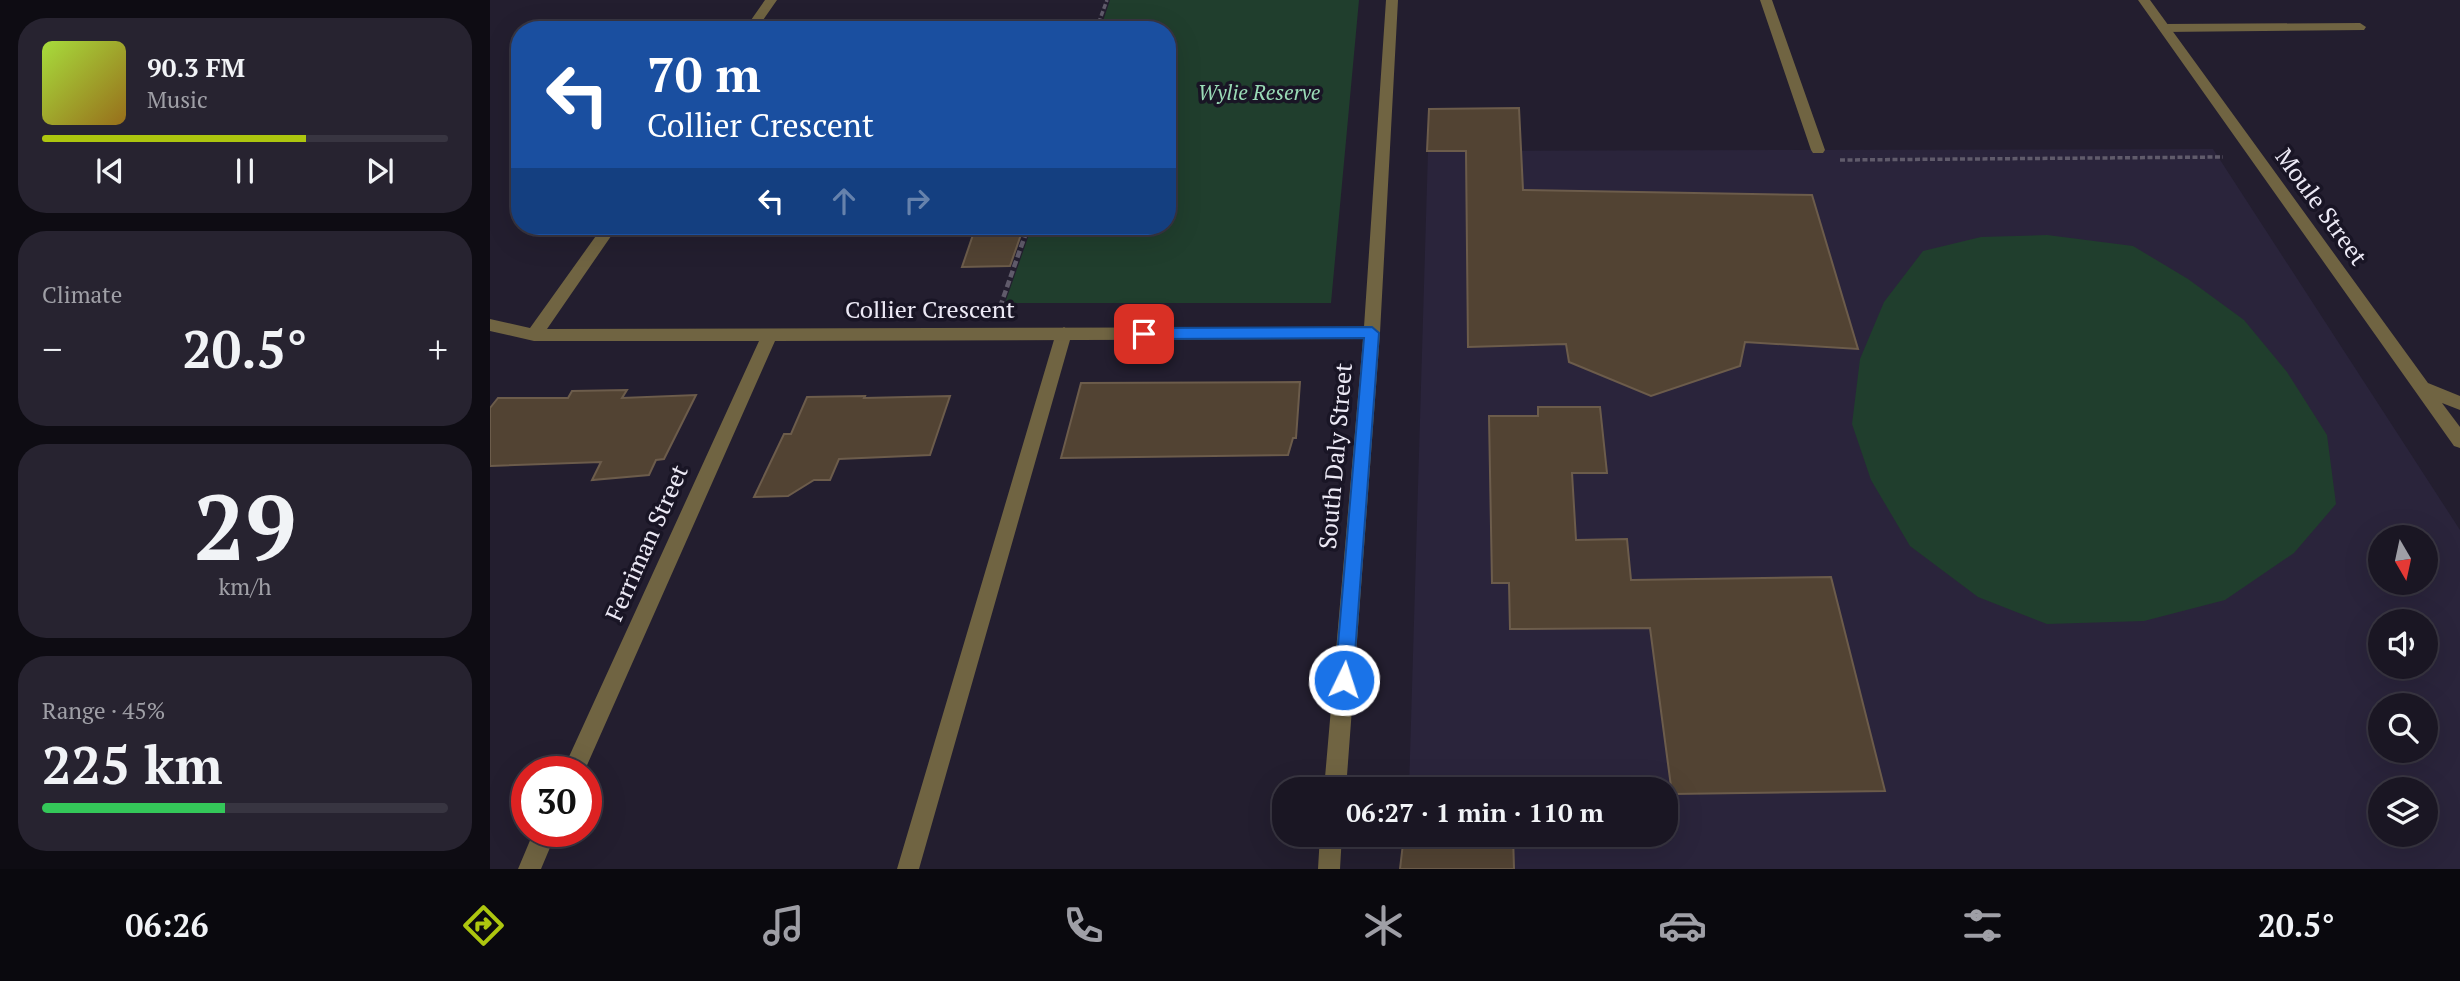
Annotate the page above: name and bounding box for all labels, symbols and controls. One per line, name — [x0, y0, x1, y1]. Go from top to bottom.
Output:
text: 70 m — [647, 41, 761, 106]
icon: left — [532, 49, 623, 140]
text: 90.3 FM — [147, 50, 245, 84]
park label: Wylie Reserve — [1198, 78, 1321, 106]
text: Music — [147, 84, 208, 115]
text: Collier Crescent — [647, 104, 874, 146]
street label: Moule Street — [2269, 142, 2375, 271]
icon: previous — [91, 152, 129, 190]
icon: pause — [226, 152, 264, 190]
icon: next — [361, 152, 399, 190]
icon: left — [752, 182, 790, 220]
icon: ahead — [825, 182, 863, 220]
icon: right — [898, 182, 936, 220]
text: Climate — [42, 279, 122, 310]
street label: Collier Crescent — [845, 293, 1015, 325]
pin — [1114, 304, 1174, 364]
text: 20.5° — [182, 314, 308, 383]
icon: arrive — [1125, 315, 1163, 353]
text: − — [42, 324, 62, 374]
text: + — [428, 324, 448, 374]
street label: South Daly Street — [1311, 361, 1359, 550]
street label: Ferriman Street — [597, 459, 695, 626]
text: 29 — [194, 465, 296, 586]
north arrow — [2368, 525, 2438, 595]
map controls — [2368, 525, 2438, 847]
text: km/h — [218, 571, 272, 602]
button: sound — [2368, 609, 2438, 679]
position arrow — [1307, 643, 1381, 717]
button: search — [2368, 693, 2438, 763]
text: Range · 45% — [42, 695, 165, 726]
text: 225 km — [42, 730, 223, 799]
speed limit sign: 30 — [511, 756, 602, 847]
button: layers — [2368, 777, 2438, 847]
text: 06:27 · 1 min · 110 m — [1346, 795, 1604, 829]
icon: directions — [459, 901, 508, 950]
icon: music — [759, 901, 808, 950]
icon: phone — [1059, 901, 1108, 950]
icon: climate — [1359, 901, 1408, 950]
icon: car — [1658, 901, 1707, 950]
icon: filters — [1958, 901, 2007, 950]
text: 06:26 — [125, 904, 209, 946]
text: 20.5° — [2258, 904, 2335, 946]

